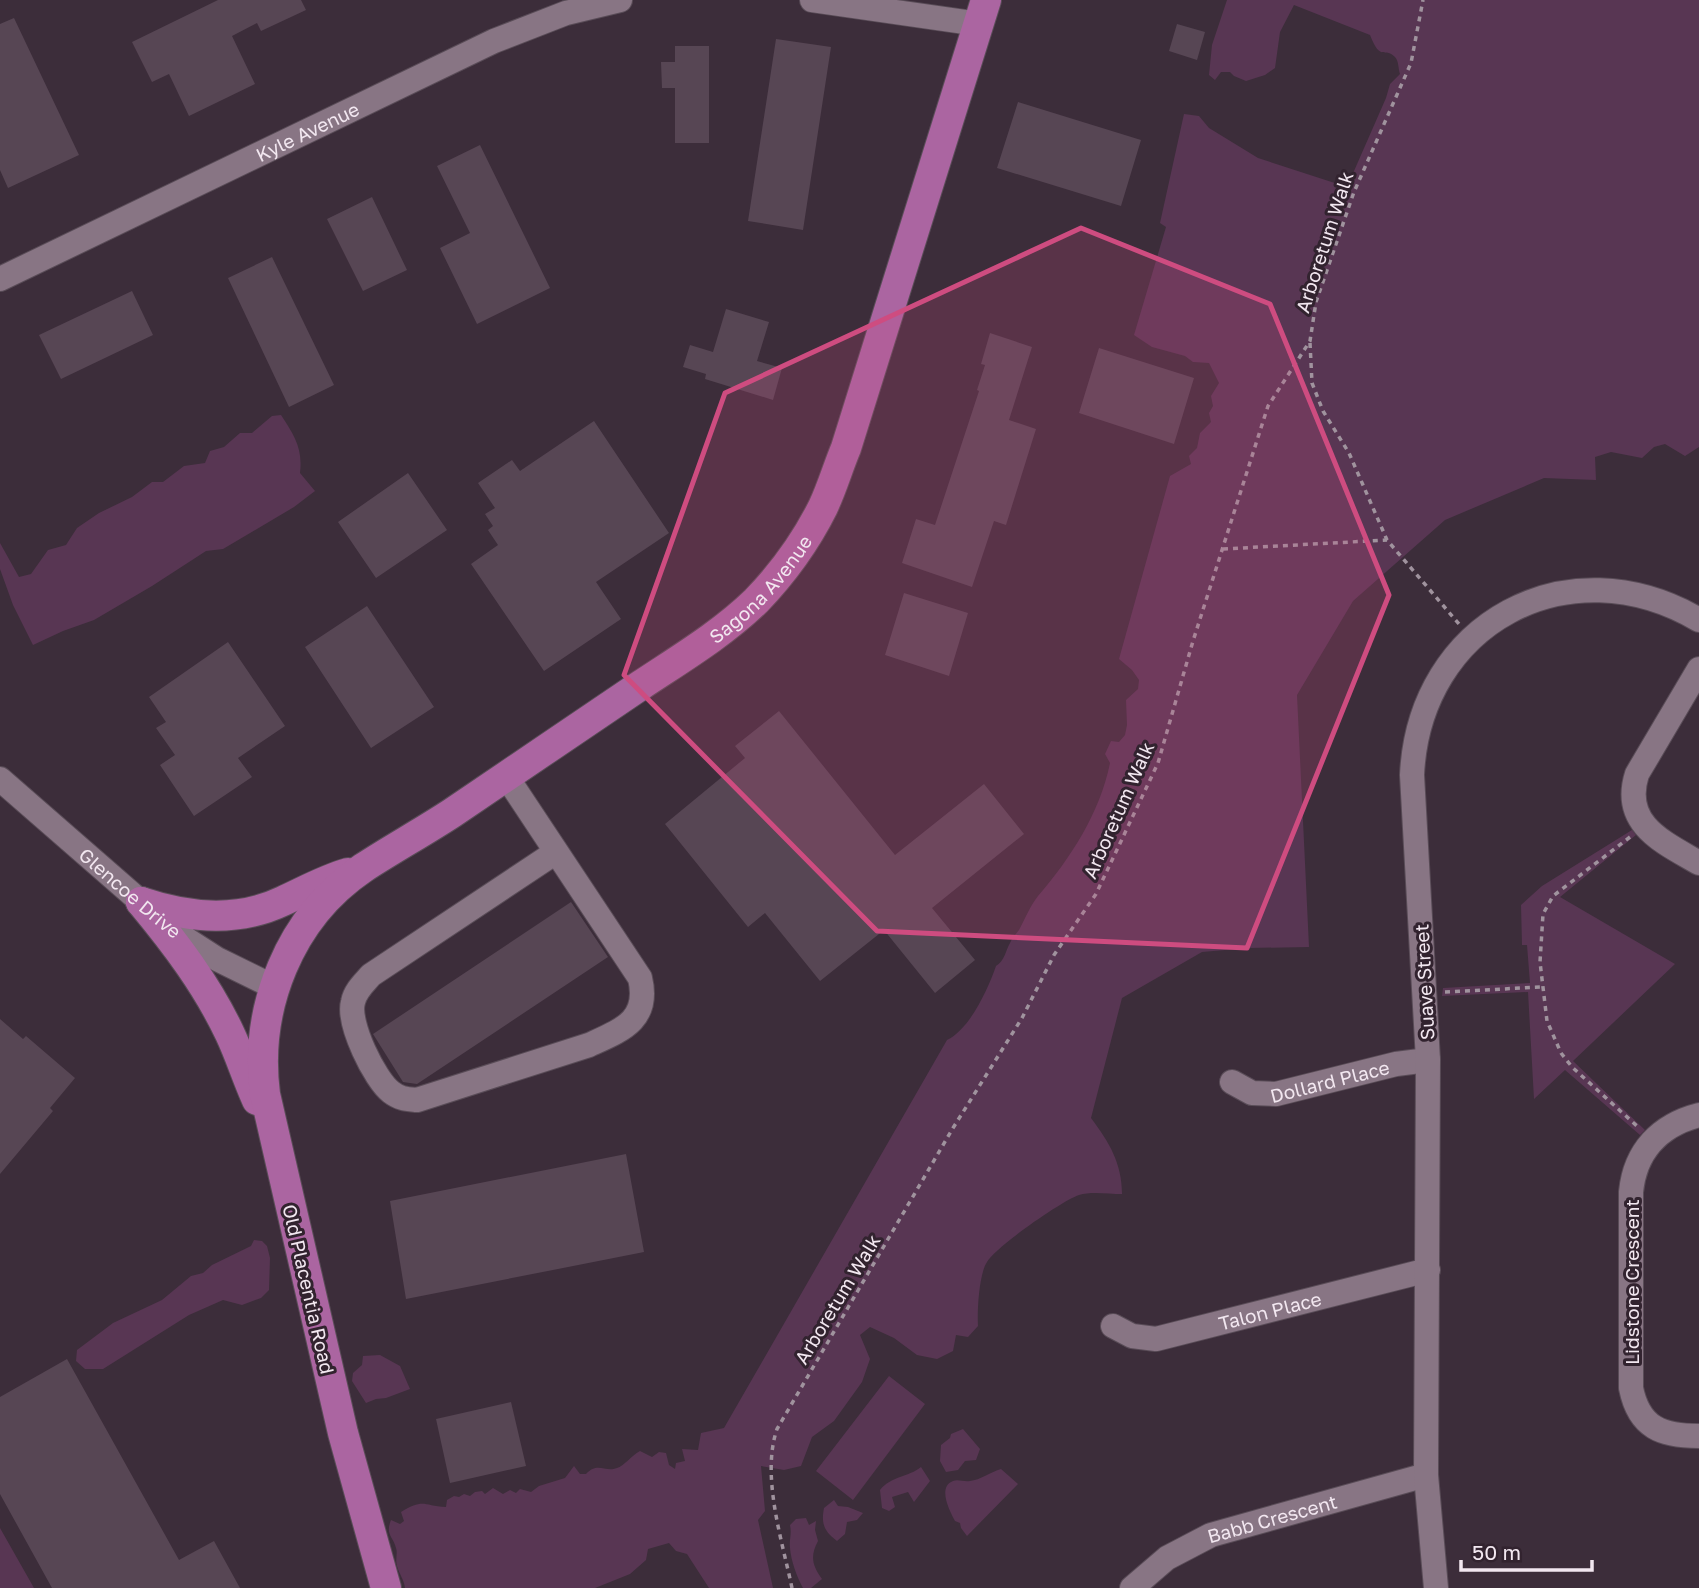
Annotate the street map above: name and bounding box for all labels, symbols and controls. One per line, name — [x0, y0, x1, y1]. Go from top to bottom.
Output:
street label: Kyle Avenue — [252, 96, 363, 166]
street label: Arboretum Walk — [1290, 168, 1358, 316]
street label: Sagona Avenue — [704, 530, 816, 647]
street label: Arboretum Walk — [1078, 738, 1159, 882]
street label: Glencoe Drive — [75, 842, 186, 942]
street label: Suave Street — [1409, 923, 1439, 1041]
street label: Dollard Place — [1268, 1055, 1391, 1107]
street label: Lidstone Crescent — [1620, 1199, 1643, 1365]
street label: Old Placentia Road — [278, 1202, 340, 1376]
street label: Arboretum Walk — [789, 1230, 885, 1368]
street label: Talon Place — [1216, 1286, 1324, 1334]
street label: Babb Crescent — [1205, 1489, 1339, 1547]
scale bar — [1461, 1528, 1592, 1572]
text: 50 m — [1472, 1539, 1521, 1565]

